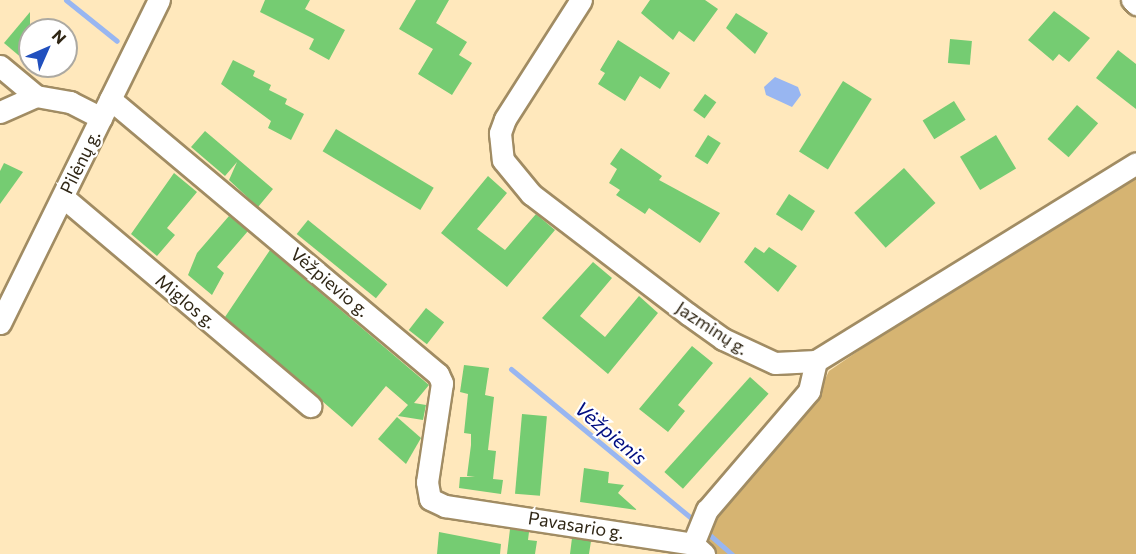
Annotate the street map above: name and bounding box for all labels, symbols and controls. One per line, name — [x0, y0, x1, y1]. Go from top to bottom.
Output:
north arrow — [18, 18, 78, 78]
text: N — [49, 25, 71, 47]
street label: Pilėnų g. — [55, 127, 105, 197]
street label: Vėžpievio g. — [286, 243, 374, 321]
street label: Miglos g. — [151, 269, 221, 333]
street label: Jazminų g. — [672, 297, 752, 359]
water label: Vėžpienis — [570, 396, 652, 470]
street label: Pavasario g. — [527, 507, 625, 543]

